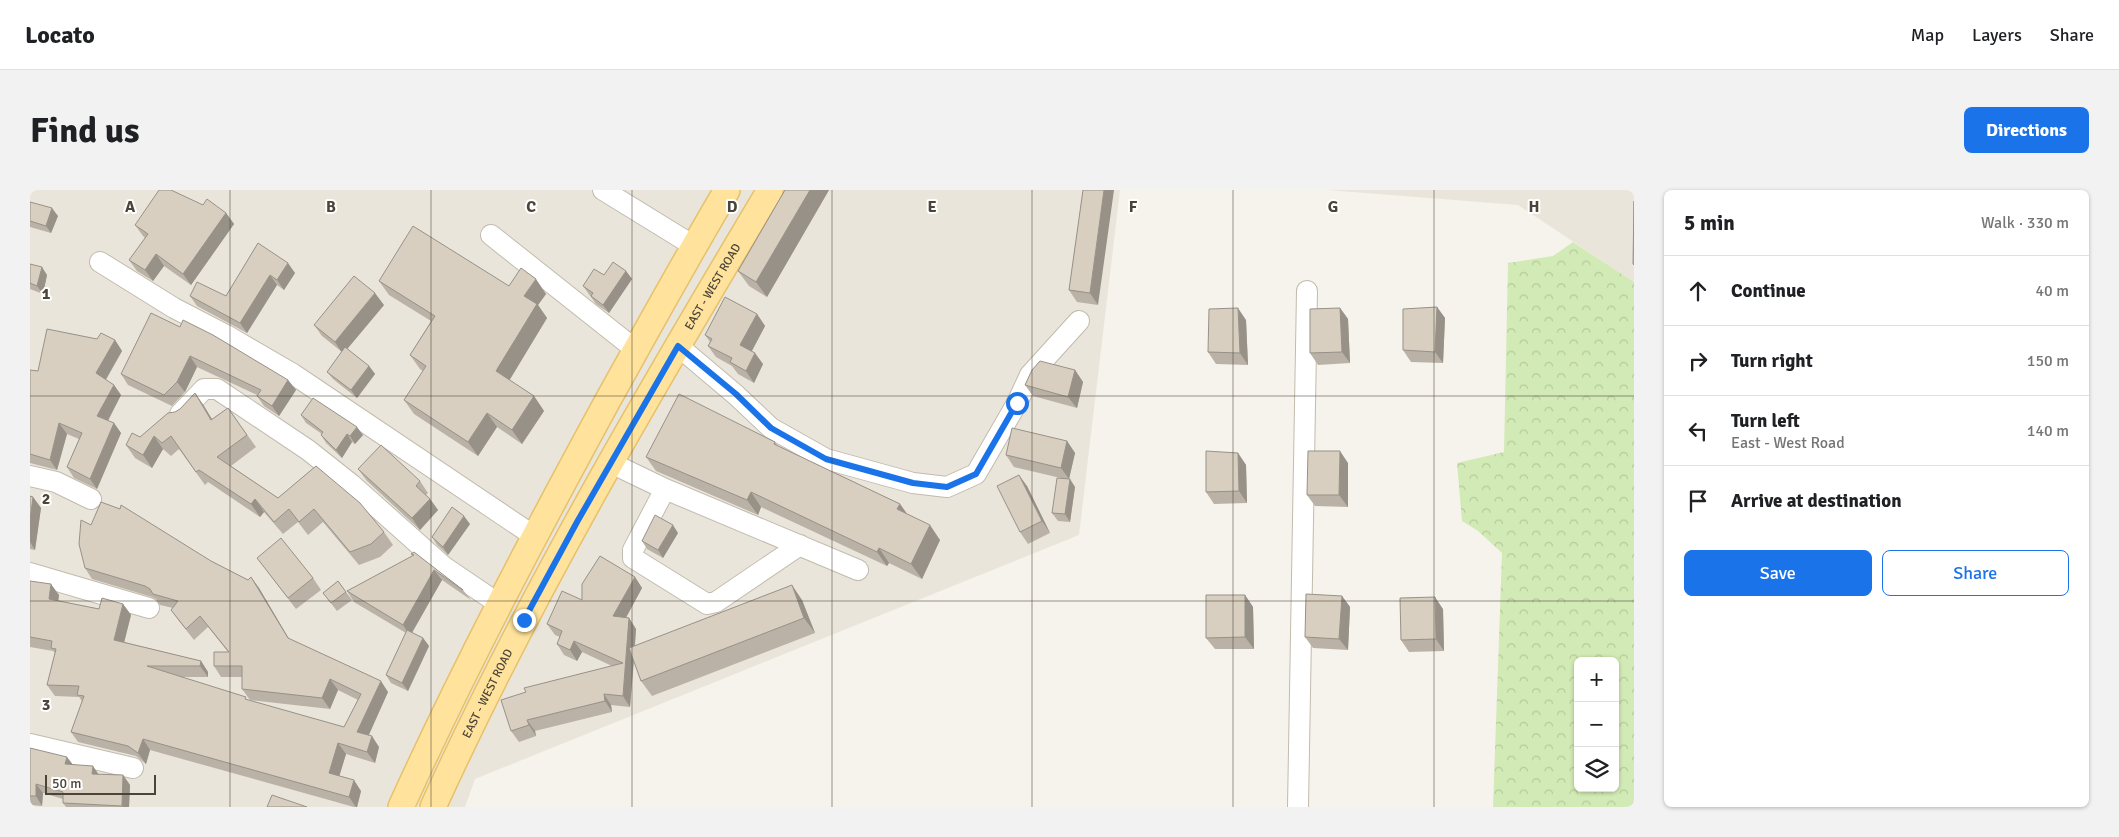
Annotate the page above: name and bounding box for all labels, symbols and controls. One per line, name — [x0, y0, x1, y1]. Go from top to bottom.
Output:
text: Locato — [25, 20, 95, 50]
text: Map — [1911, 24, 1944, 46]
text: Layers — [1972, 24, 2022, 46]
text: Share — [2050, 24, 2094, 46]
button: Directions — [1964, 107, 2089, 153]
text: Find us — [30, 109, 140, 152]
text: A — [125, 197, 136, 217]
text: B — [326, 197, 336, 217]
text: C — [526, 197, 536, 217]
text: D — [727, 197, 738, 217]
text: E — [927, 197, 937, 217]
text: F — [1129, 197, 1138, 217]
text: G — [1328, 197, 1338, 217]
text: H — [1529, 197, 1539, 217]
text: 5 min — [1684, 210, 1735, 236]
text: Walk · 330 m — [1981, 213, 2069, 233]
street label: EAST - WEST ROAD — [681, 241, 744, 332]
icon: ahead — [1684, 277, 1712, 305]
text: Continue — [1731, 279, 1806, 303]
text: 40 m — [2035, 281, 2069, 301]
text: 1 — [42, 284, 51, 304]
icon: right — [1684, 347, 1712, 375]
text: Turn right — [1731, 349, 1813, 373]
text: 150 m — [2027, 351, 2069, 371]
route start — [1006, 392, 1029, 415]
text: Turn left — [1731, 409, 1800, 433]
icon: left — [1684, 417, 1712, 445]
text: 140 m — [2027, 421, 2069, 441]
text: East - West Road — [1731, 433, 1845, 453]
icon: arrive — [1684, 487, 1712, 515]
text: 2 — [42, 489, 50, 509]
text: Arrive at destination — [1731, 489, 1902, 513]
button: Save — [1684, 550, 1872, 596]
button: Share — [1882, 550, 2069, 596]
route end — [513, 609, 536, 632]
street label: EAST - WEST ROAD — [459, 646, 516, 740]
map controls — [1574, 657, 1619, 792]
button: + — [1574, 657, 1619, 702]
text: 3 — [42, 695, 50, 715]
button: − — [1574, 702, 1619, 747]
button: layers — [1574, 747, 1619, 792]
scale bar — [45, 772, 156, 795]
text: 50 m — [52, 775, 81, 792]

